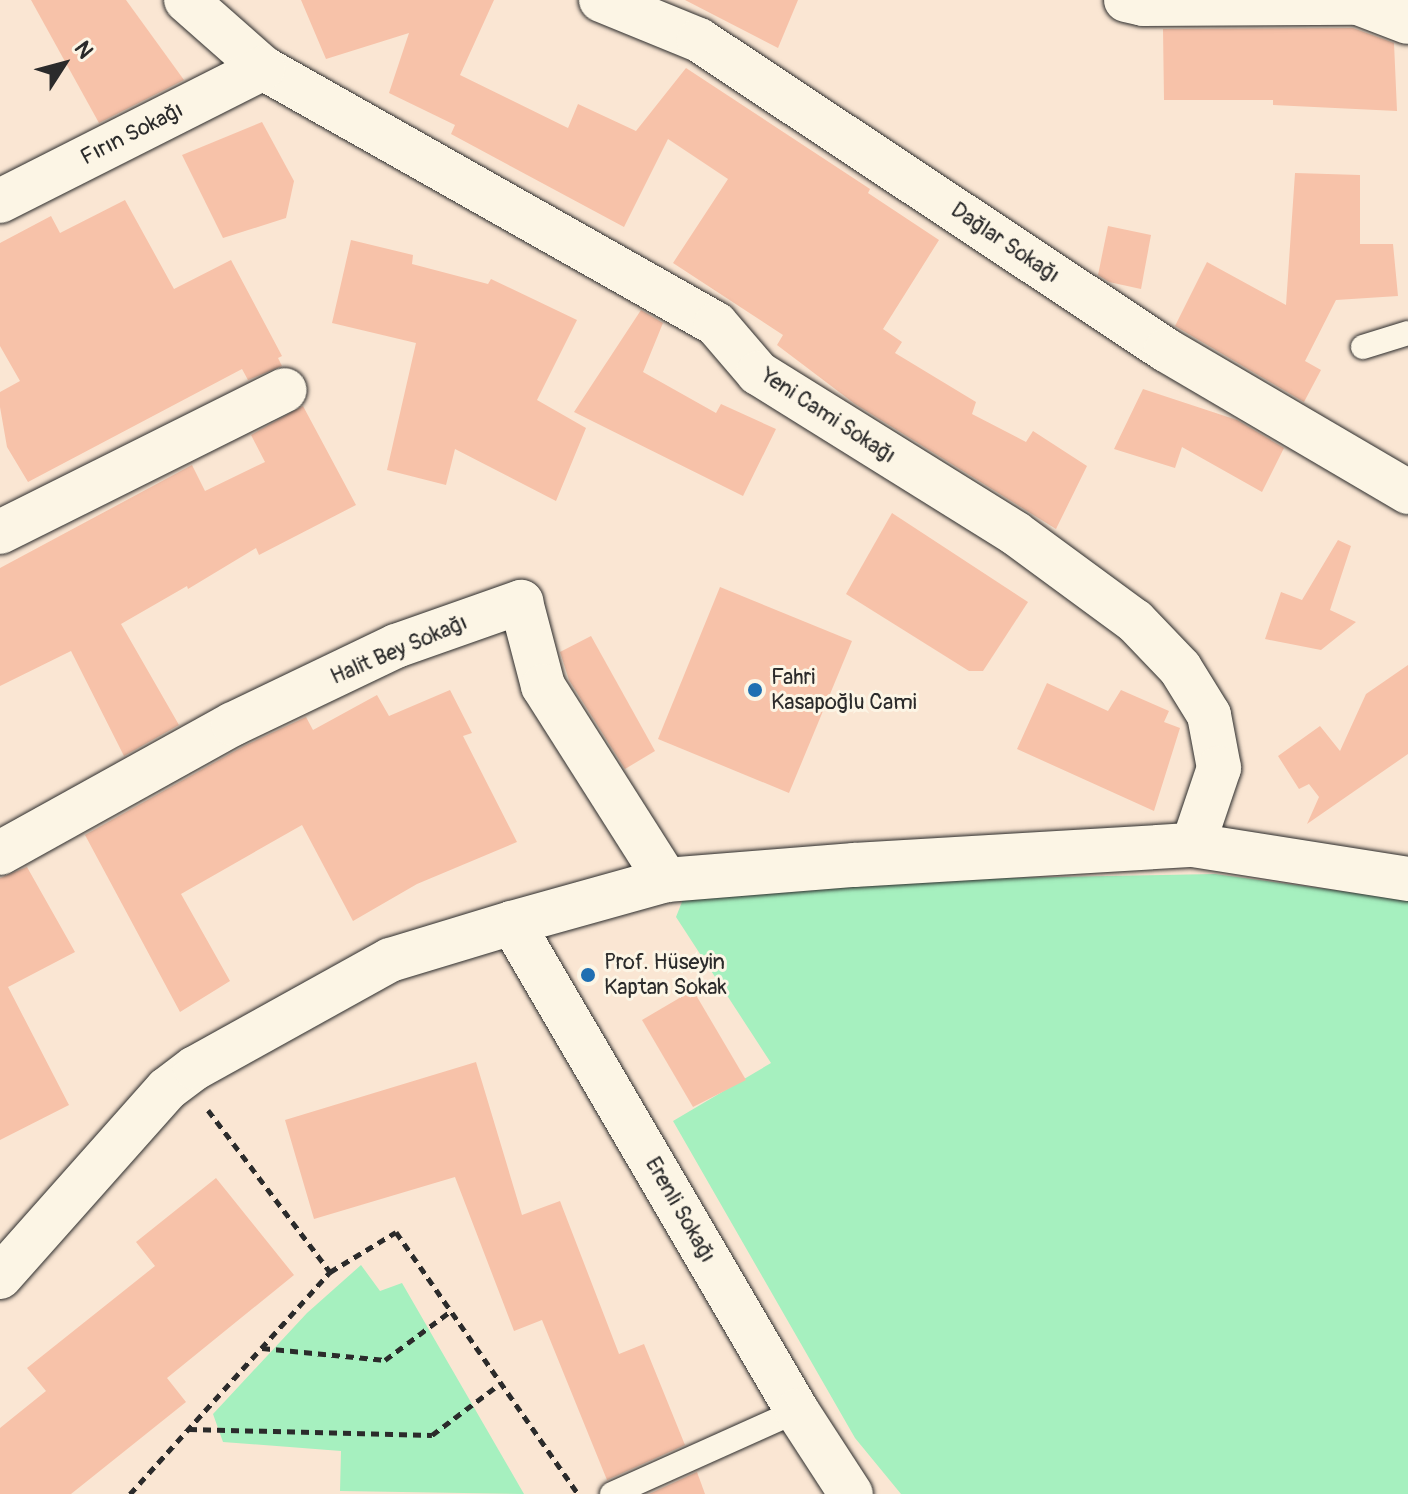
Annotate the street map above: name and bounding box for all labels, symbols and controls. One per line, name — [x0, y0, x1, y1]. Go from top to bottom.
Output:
north arrow — [24, 24, 104, 104]
text: N — [68, 36, 99, 64]
street label: Fırın Sokağı — [76, 97, 188, 171]
street label: Dağlar Sokağı — [946, 197, 1064, 289]
street label: Yeni Cami Sokağı — [756, 363, 900, 469]
street label: Halit Bey Sokağı — [327, 609, 471, 691]
place label: Fahri Kasapoğlu Cami — [771, 664, 917, 716]
marker: Fahri Kasapoğlu Cami — [746, 681, 764, 699]
place label: Prof. Hüseyin Kaptan Sokak — [604, 949, 727, 1000]
marker: Prof. Hüseyin Kaptan Sokak — [579, 966, 597, 984]
street label: Erenli Sokağı — [639, 1153, 721, 1267]

